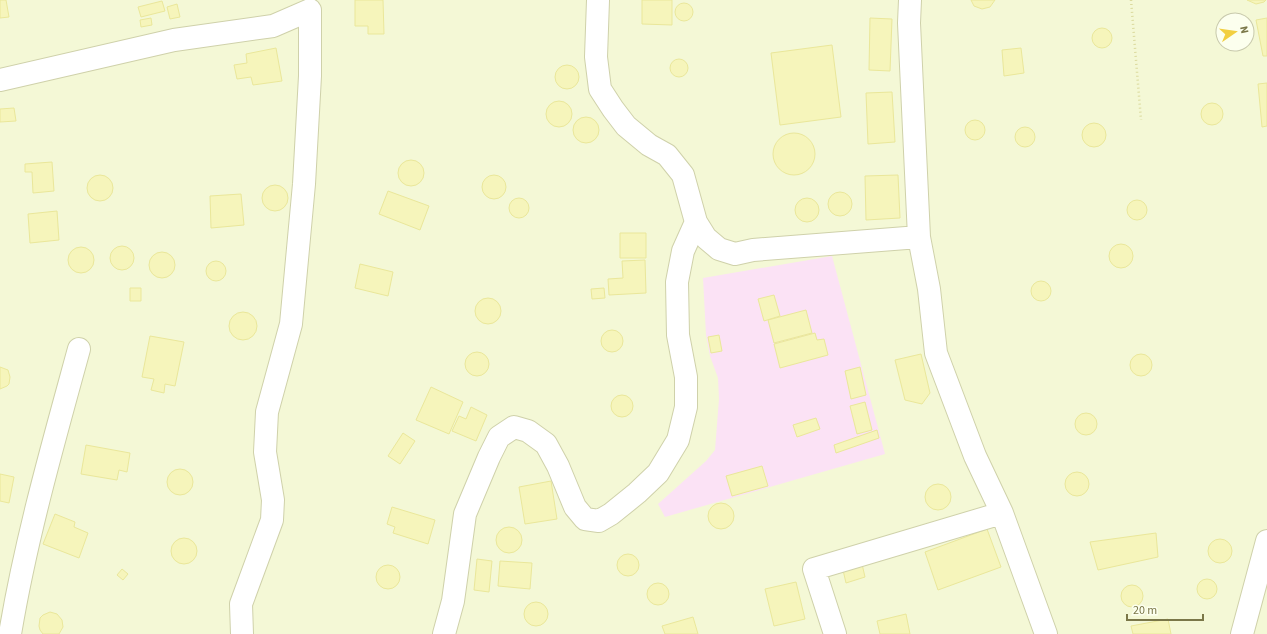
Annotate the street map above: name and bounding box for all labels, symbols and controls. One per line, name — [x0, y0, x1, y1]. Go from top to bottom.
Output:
north arrow — [1215, 12, 1255, 52]
text: N — [1236, 25, 1252, 35]
scale bar — [1127, 596, 1203, 622]
text: 20 m — [1133, 602, 1157, 619]

